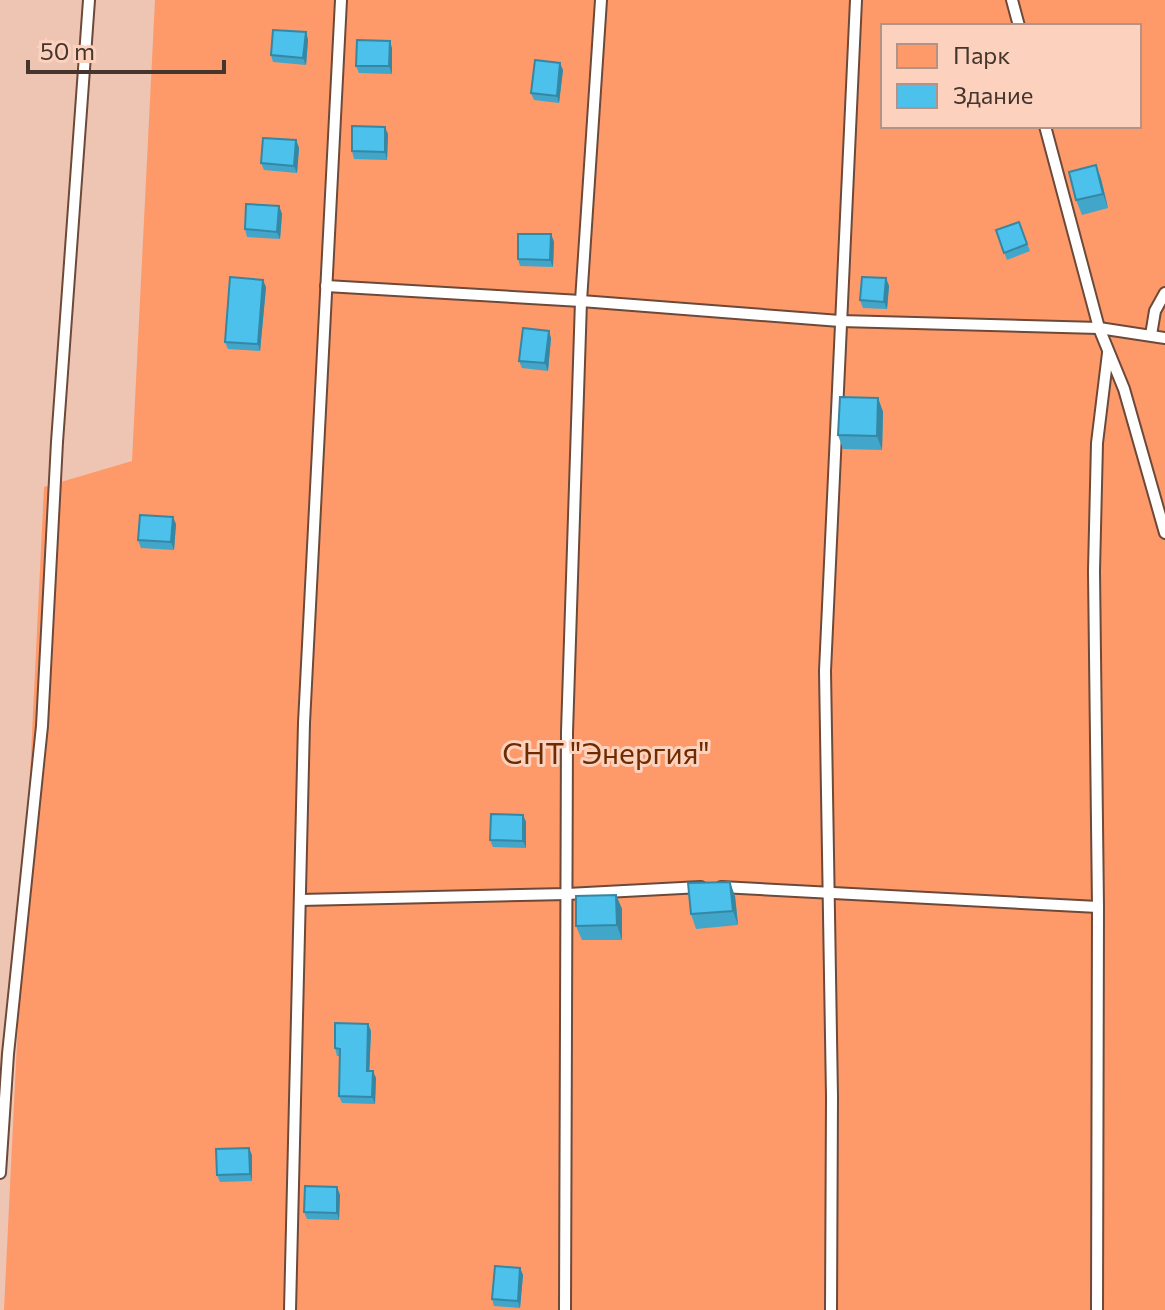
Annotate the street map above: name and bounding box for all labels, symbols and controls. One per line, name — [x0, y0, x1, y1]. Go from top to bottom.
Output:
scale bar — [28, 24, 224, 74]
legend — [881, 24, 1141, 128]
text: 50 m — [40, 36, 95, 65]
text: Парк — [953, 40, 1010, 69]
text: Здание — [953, 80, 1033, 109]
park label: СНТ "Энергия" — [502, 733, 710, 770]

